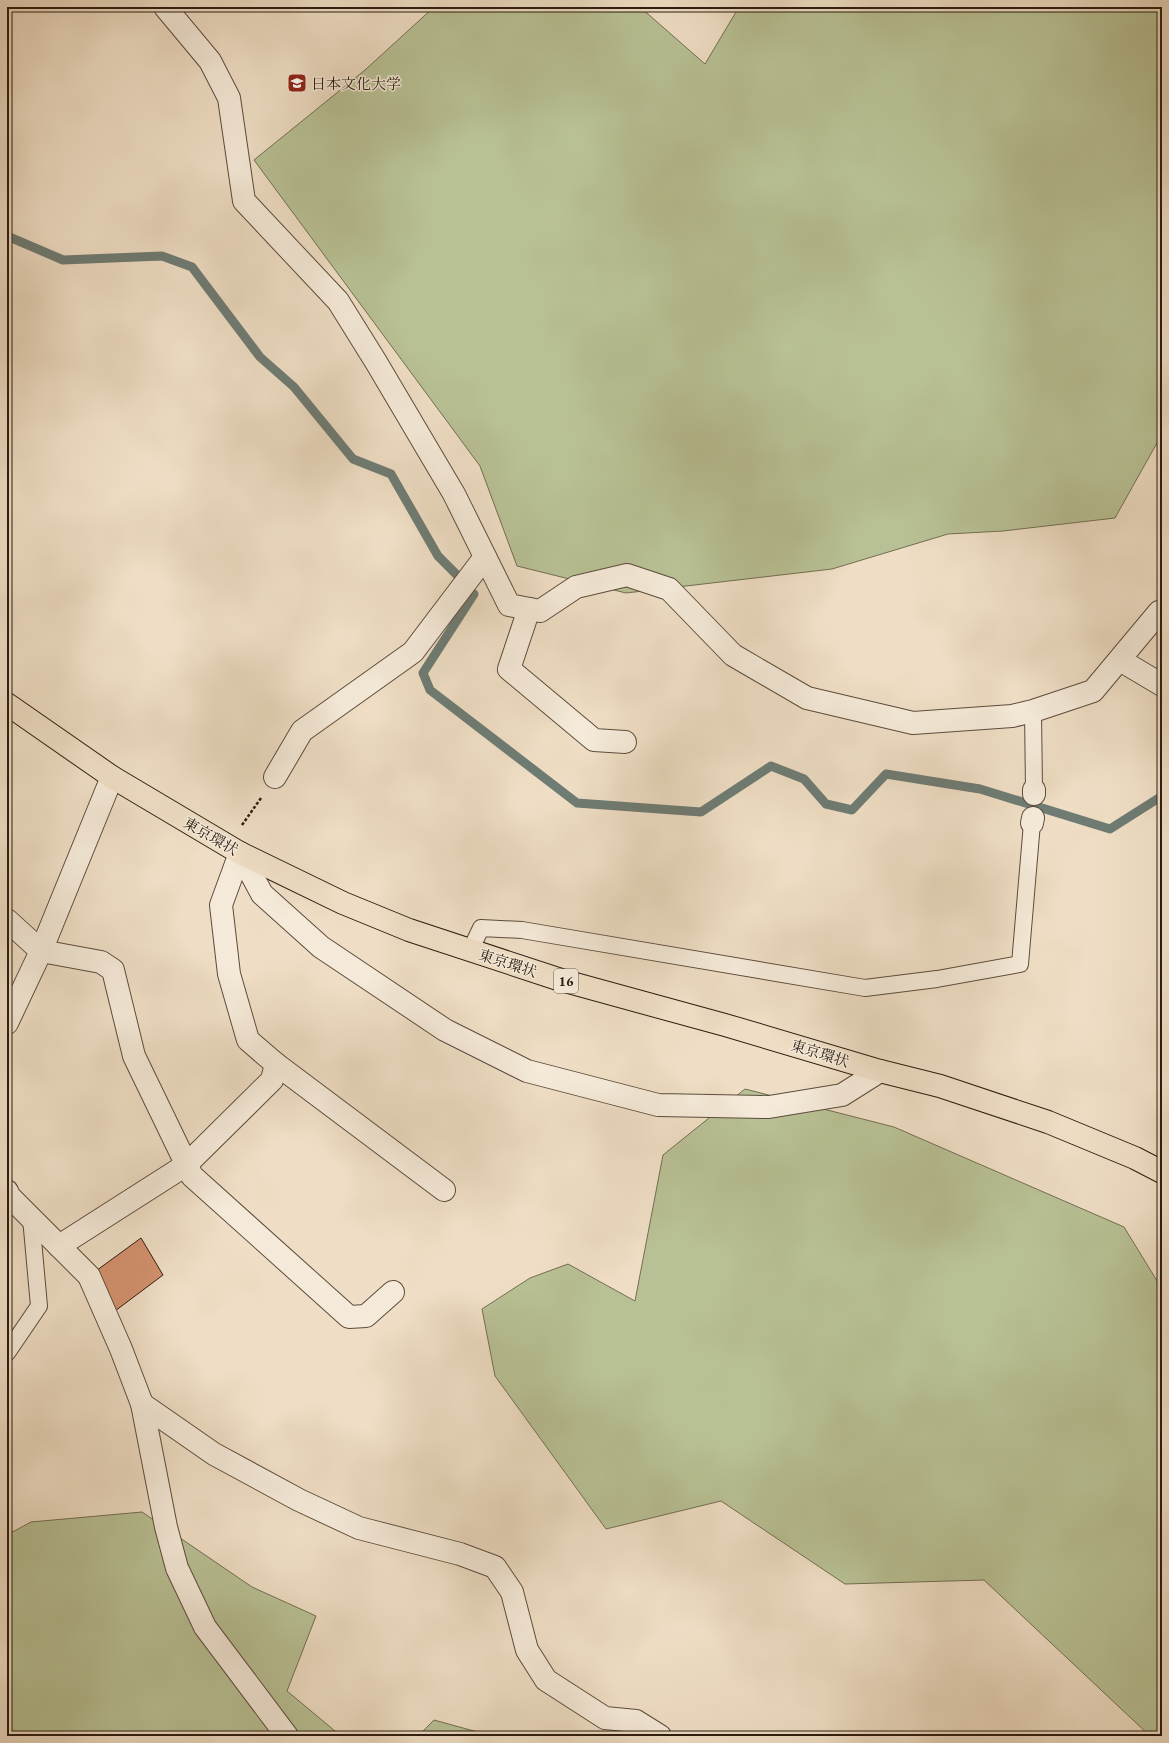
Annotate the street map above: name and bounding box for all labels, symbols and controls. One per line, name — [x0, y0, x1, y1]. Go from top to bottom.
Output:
school or university icon: 日本文化大学 — [286, 72, 308, 94]
place label: 日本文化大学 — [311, 74, 401, 93]
street label: 東京環状 — [180, 813, 242, 859]
street label: 東京環状 — [477, 945, 539, 981]
road number: 16 — [554, 969, 578, 993]
street label: 東京環状 — [789, 1035, 851, 1071]

